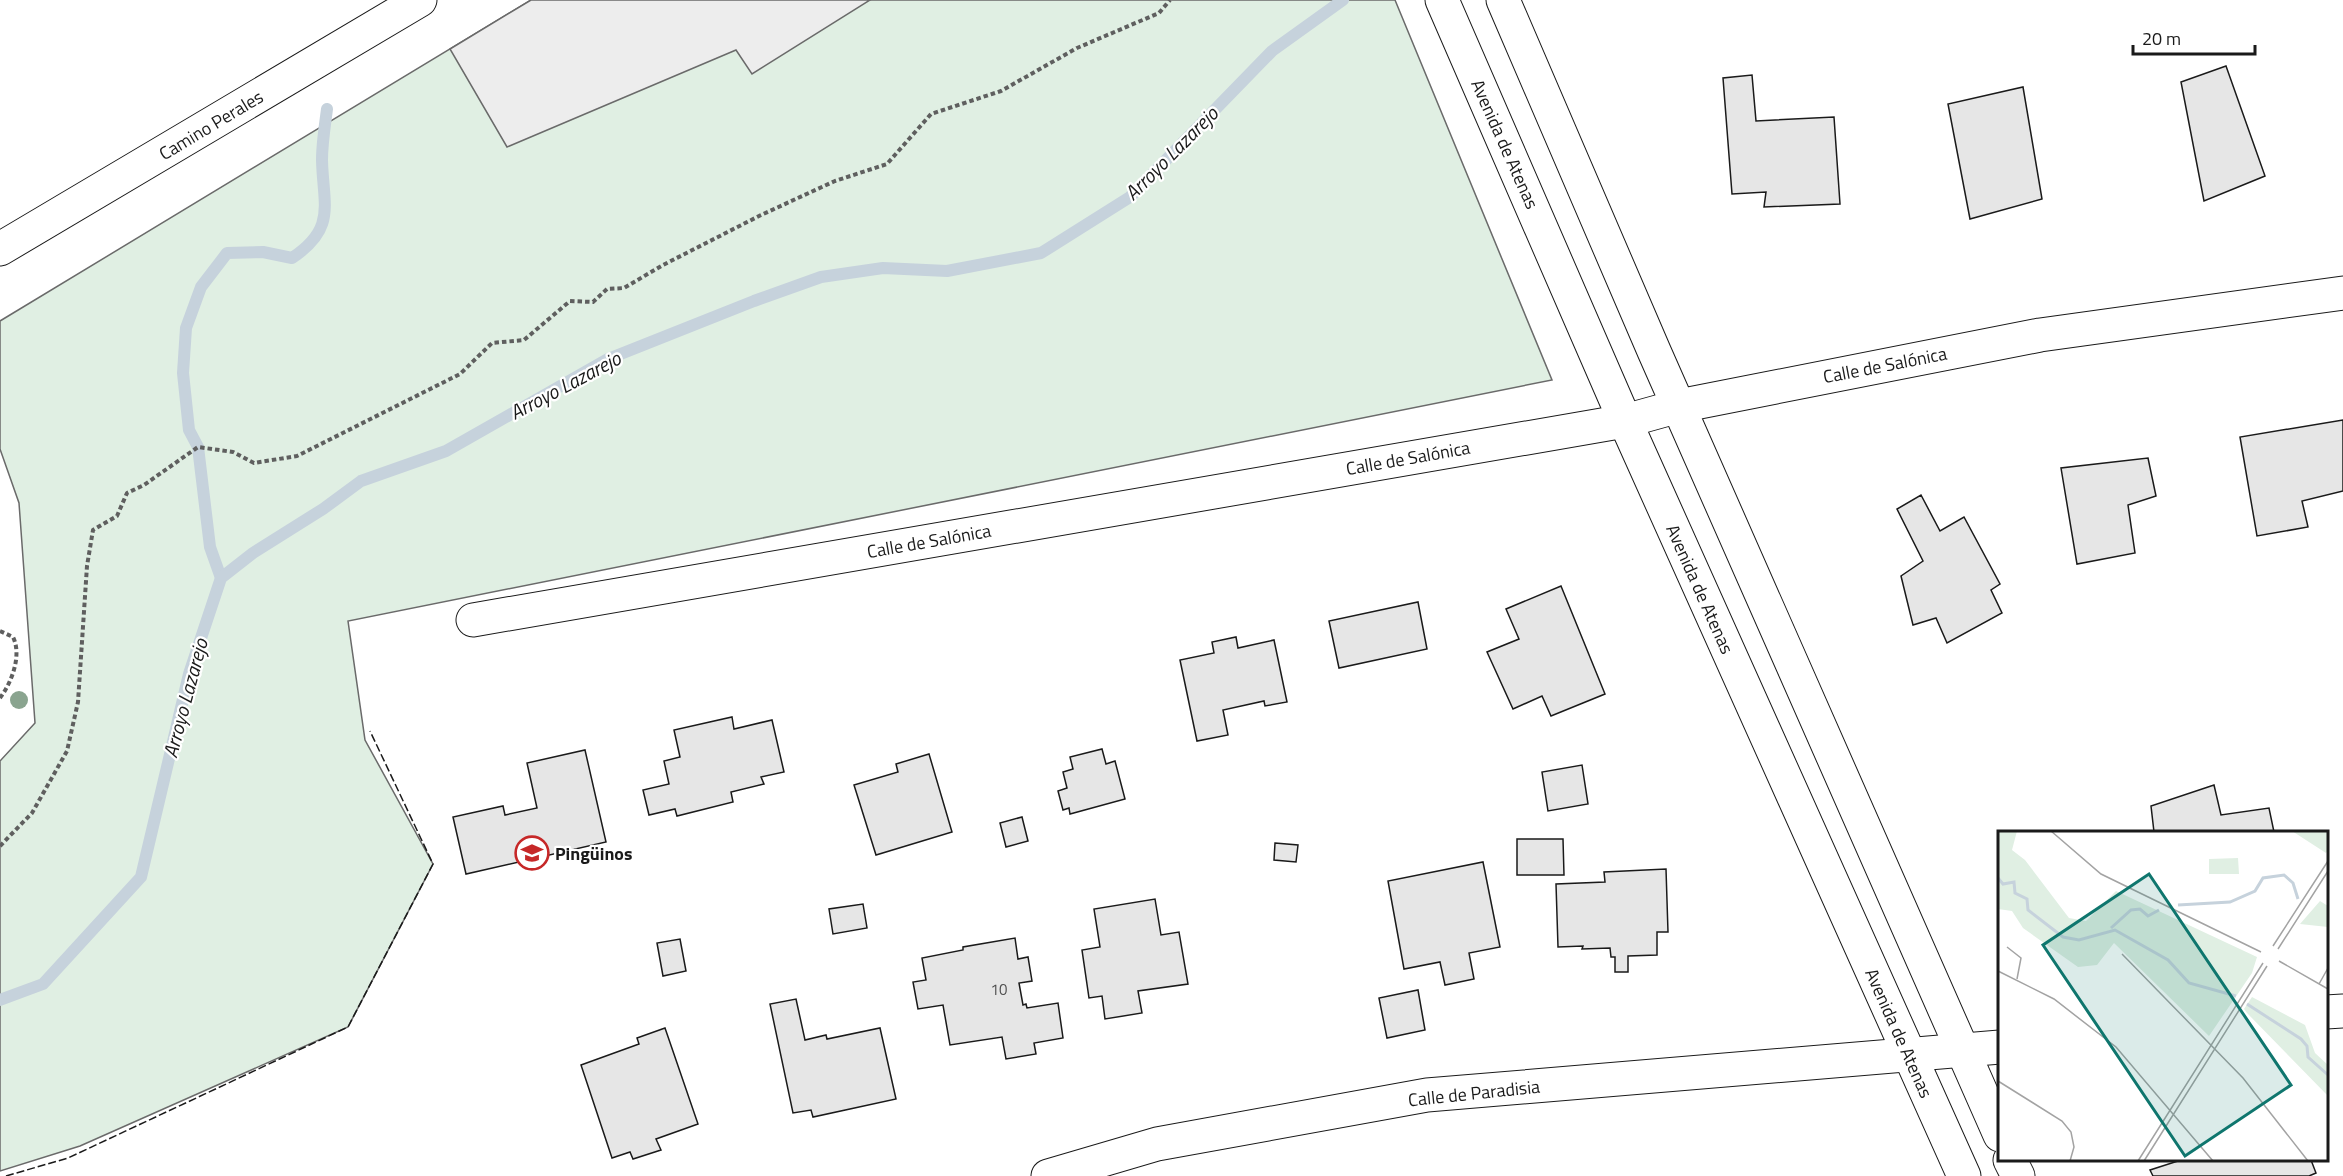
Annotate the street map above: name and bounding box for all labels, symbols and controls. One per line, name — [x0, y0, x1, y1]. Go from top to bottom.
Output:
scale bar — [2133, 18, 2254, 56]
text: 20 m — [2142, 25, 2181, 52]
street label: Avenida de Atenas — [1464, 75, 1546, 213]
street label: Camino Perales — [154, 83, 268, 167]
water label: Arroyo Lazarejo — [1117, 98, 1226, 207]
street label: Calle de Salónica — [1821, 340, 1949, 390]
water label: Arroyo Lazarejo — [504, 342, 627, 427]
street label: Calle de Salónica — [1344, 434, 1472, 482]
street label: Calle de Salónica — [865, 517, 993, 565]
street label: Avenida de Atenas — [1659, 520, 1741, 658]
water label: Arroyo Lazarejo — [154, 634, 216, 761]
inset map — [1998, 831, 2328, 1161]
school or university icon: Pingüinos — [514, 835, 550, 871]
place label: Pingüinos — [555, 840, 632, 867]
street label: Avenida de Atenas — [1858, 964, 1940, 1102]
house number: 10 — [991, 978, 1007, 1001]
street label: Calle de Paradisia — [1407, 1073, 1541, 1113]

